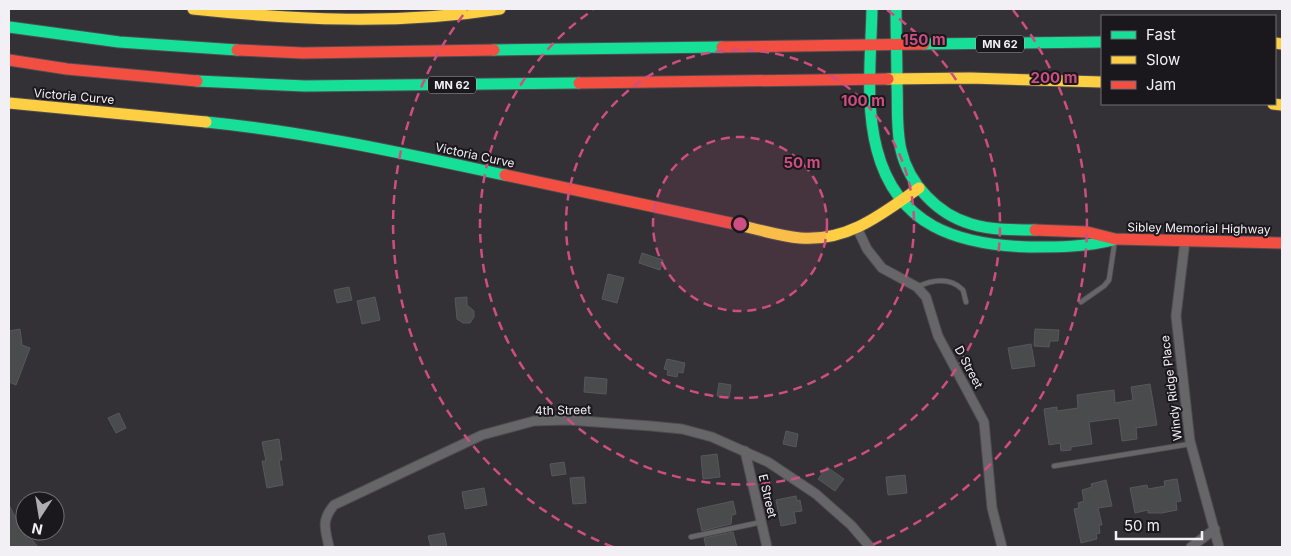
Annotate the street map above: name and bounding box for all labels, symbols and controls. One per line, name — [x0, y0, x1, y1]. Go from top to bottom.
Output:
legend — [1101, 15, 1276, 105]
text: Fast — [1146, 25, 1176, 44]
text: 150 m — [902, 30, 946, 49]
road number: MN 62 — [976, 36, 1024, 52]
text: Slow — [1146, 50, 1180, 69]
text: 200 m — [1031, 68, 1077, 87]
text: Jam — [1146, 75, 1176, 94]
road number: MN 62 — [428, 76, 476, 94]
street label: Victoria Curve — [33, 85, 115, 107]
text: 100 m — [841, 91, 885, 110]
street label: Victoria Curve — [434, 139, 516, 171]
text: 50 m — [784, 153, 820, 172]
centre of rings — [731, 215, 749, 233]
street label: Sibley Memorial Highway — [1127, 219, 1271, 237]
street label: Windy Ridge Place — [1157, 334, 1185, 442]
street label: D Street — [952, 343, 986, 391]
street label: 4th Street — [535, 402, 591, 418]
street label: E Street — [756, 473, 780, 519]
north arrow — [15, 491, 65, 541]
scale bar — [1116, 508, 1202, 540]
text: 50 m — [1124, 516, 1160, 535]
text: N — [30, 520, 44, 539]

